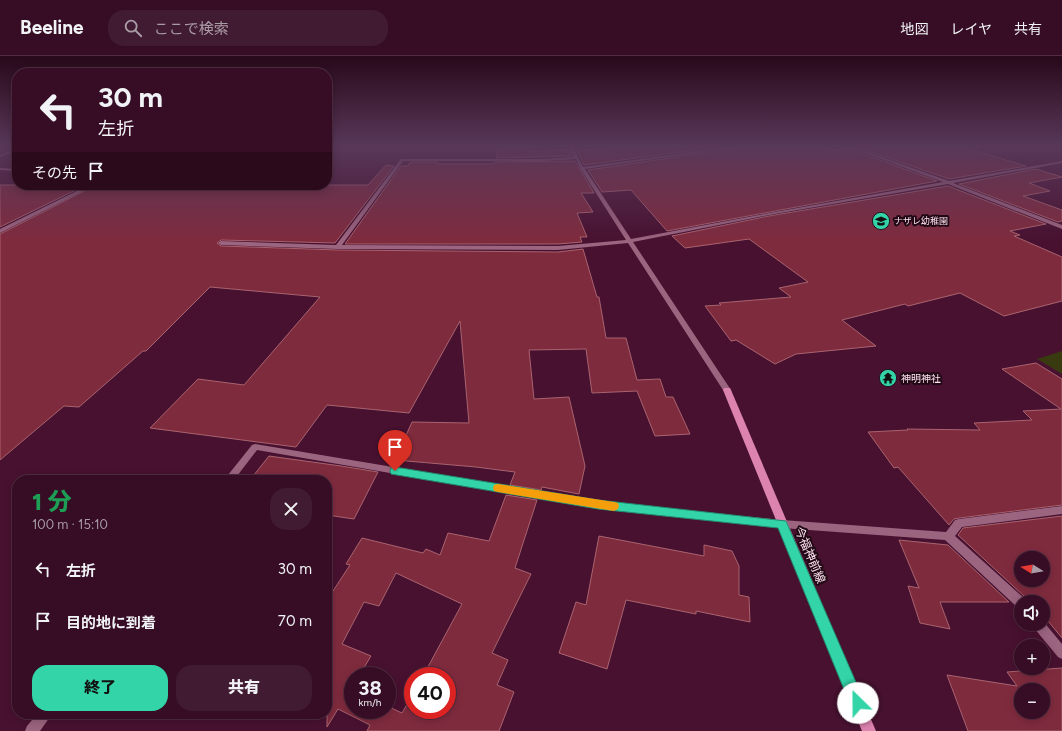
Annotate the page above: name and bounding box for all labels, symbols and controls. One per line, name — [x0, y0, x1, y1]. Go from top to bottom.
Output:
search box — [108, 10, 388, 46]
text: Beeline — [20, 16, 84, 39]
icon: search — [122, 17, 144, 39]
text: ここで検索 — [154, 20, 229, 38]
text: 地図 — [900, 21, 928, 38]
text: レイヤ — [950, 21, 992, 38]
text: 共有 — [1014, 21, 1042, 38]
text: 30 m — [98, 80, 163, 114]
icon: left — [32, 84, 84, 136]
text: 左折 — [98, 118, 134, 140]
icon: arrive — [85, 160, 107, 182]
text: その先 — [32, 164, 77, 182]
school or university icon: ナザレ幼稚園 — [871, 211, 891, 231]
place label: ナザレ幼稚園 — [894, 215, 948, 226]
temple icon: 神明神社 — [878, 368, 898, 388]
place label: 神明神社 — [901, 372, 941, 385]
pin — [378, 430, 412, 471]
icon: arrive — [384, 436, 406, 458]
text: 1 分 — [32, 487, 72, 516]
button: close — [270, 488, 312, 530]
text: 100 m · 15:10 — [32, 517, 108, 532]
street label: 今福神前線 — [792, 525, 828, 585]
north arrow — [1014, 551, 1050, 587]
map controls — [1014, 551, 1050, 719]
icon: left — [32, 558, 54, 580]
text: 30 m — [278, 560, 312, 578]
text: 左折 — [66, 562, 96, 580]
button: sound — [1014, 595, 1050, 631]
icon: arrive — [32, 610, 54, 632]
text: 70 m — [278, 612, 312, 630]
text: 目的地に到着 — [66, 614, 156, 632]
button: + — [1014, 639, 1050, 675]
button: 終了 — [32, 665, 168, 711]
button: 共有 — [176, 665, 312, 711]
speed limit sign: 40 — [404, 667, 456, 719]
text: 38 — [358, 676, 382, 700]
position arrow — [837, 682, 879, 724]
button: − — [1014, 683, 1050, 719]
text: km/h — [359, 696, 381, 709]

